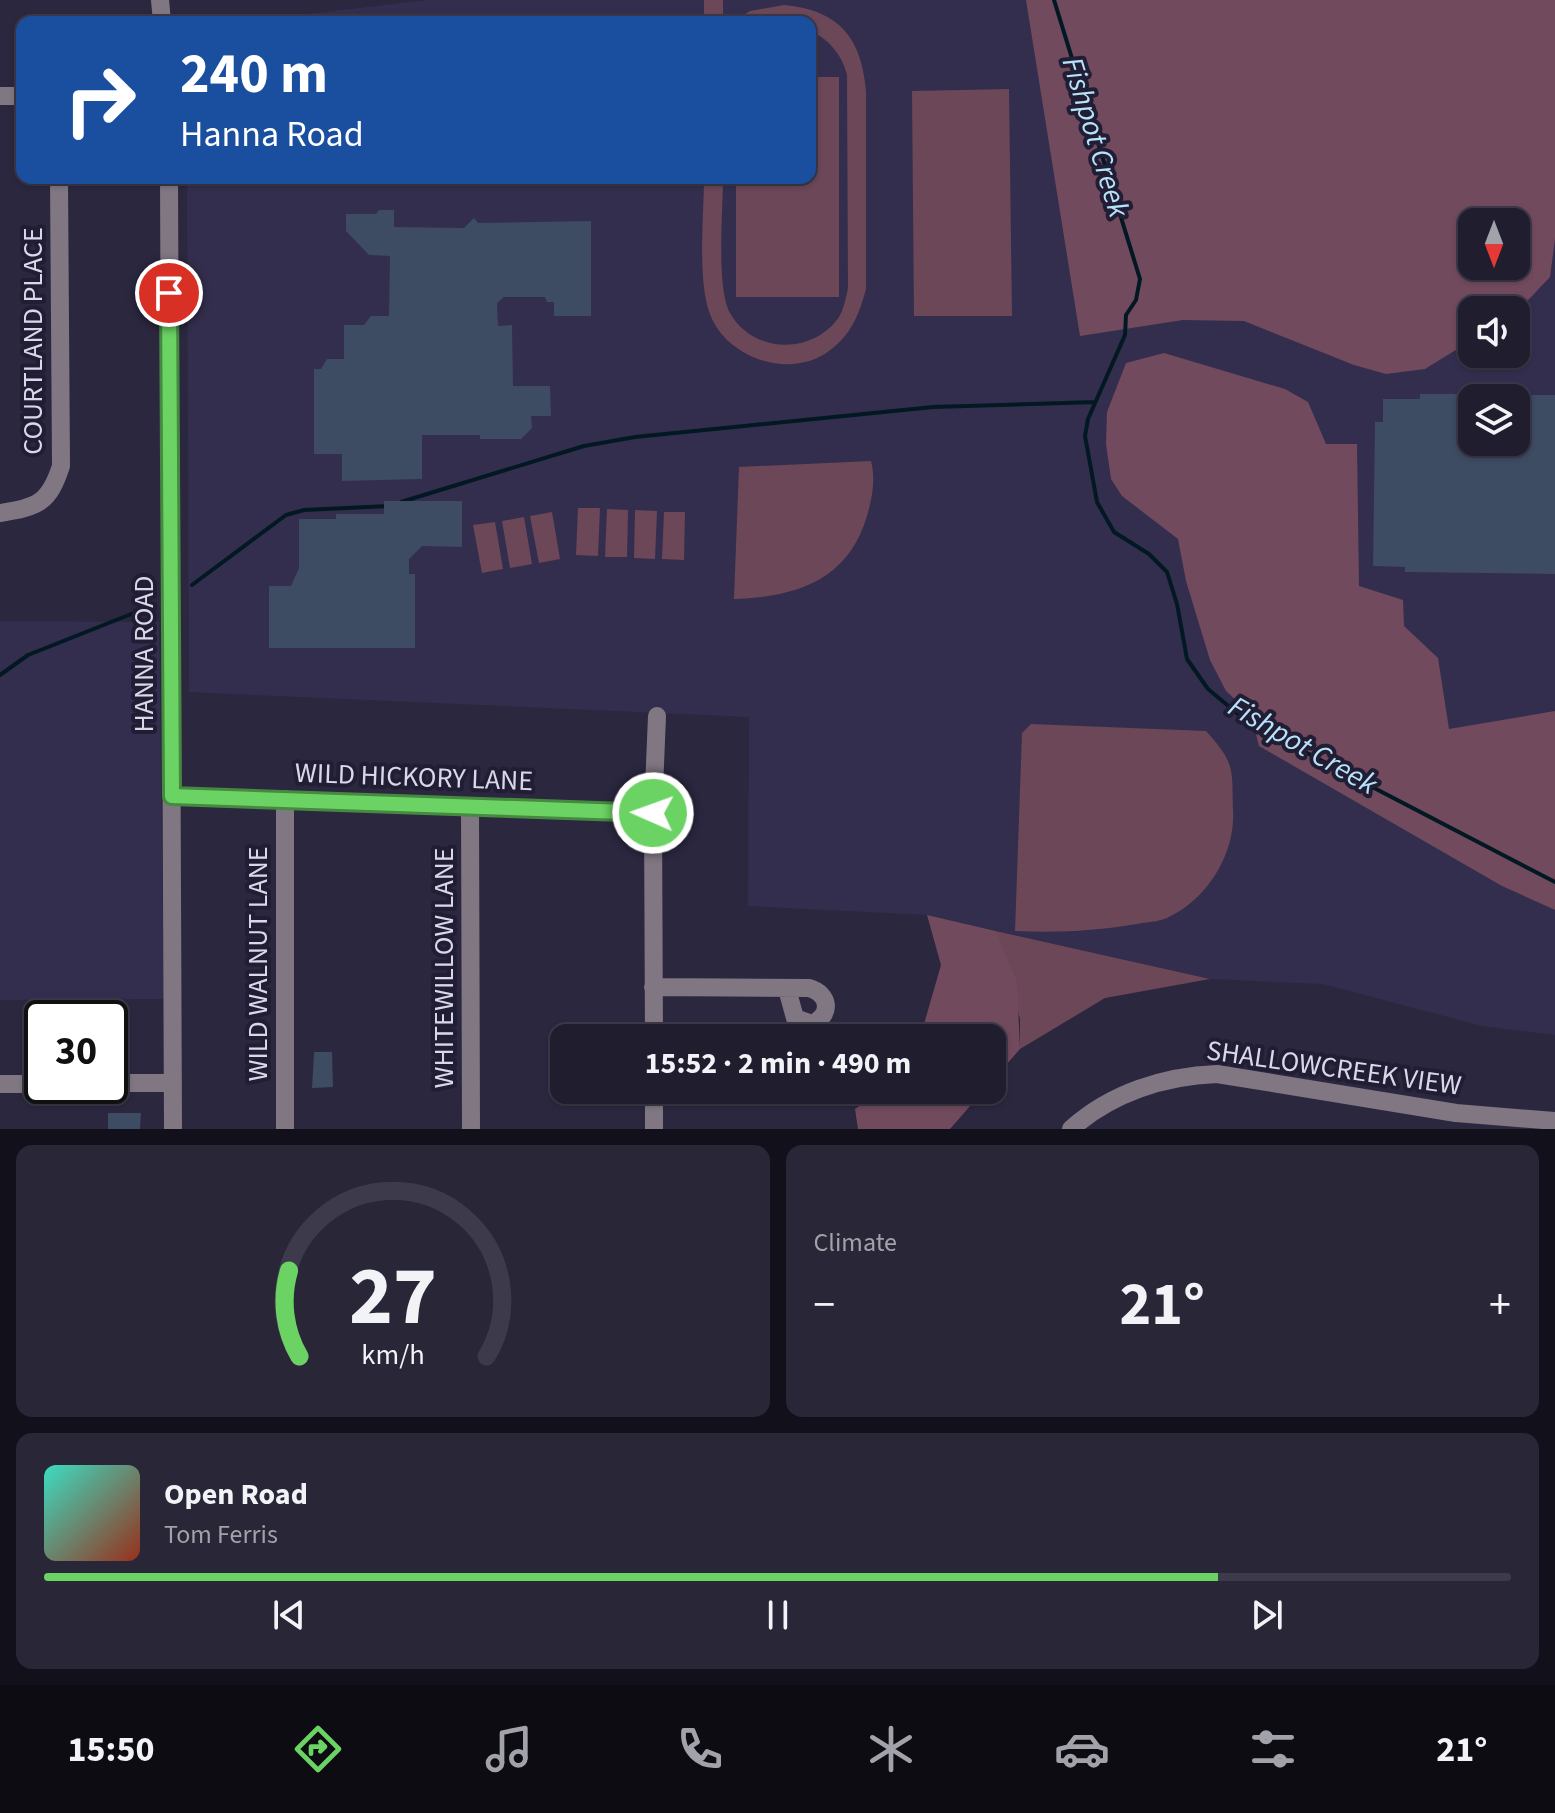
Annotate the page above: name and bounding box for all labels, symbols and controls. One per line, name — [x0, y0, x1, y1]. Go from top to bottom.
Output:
text: 240 m — [180, 35, 328, 114]
icon: right — [48, 48, 152, 152]
water label: Fishpot Creek — [1051, 52, 1141, 223]
text: Hanna Road — [180, 109, 364, 160]
north arrow — [1458, 208, 1530, 280]
map controls — [1458, 208, 1530, 456]
street label: COURTLAND PLACE — [13, 227, 53, 455]
pin — [135, 259, 203, 327]
icon: arrive — [147, 271, 191, 315]
button: sound — [1458, 296, 1530, 368]
button: layers — [1458, 384, 1530, 456]
street label: HANNA ROAD — [124, 575, 164, 733]
water label: Fishpot Creek — [1220, 685, 1386, 806]
street label: WILD HICKORY LANE — [294, 753, 534, 801]
position arrow — [611, 771, 695, 855]
street label: WILD WALNUT LANE — [238, 846, 278, 1082]
street label: WHITEWILLOW LANE — [424, 847, 464, 1089]
speed limit sign: 30 — [24, 1000, 128, 1104]
street label: SHALLOWCREEK VIEW — [1204, 1030, 1464, 1106]
text: 15:52 · 2 min · 490 m — [645, 1042, 911, 1085]
text: Climate — [814, 1224, 897, 1261]
text: 27 — [349, 1238, 437, 1356]
text: 21° — [1120, 1263, 1205, 1348]
text: − — [814, 1274, 835, 1337]
text: + — [1489, 1274, 1511, 1337]
text: km/h — [361, 1335, 424, 1375]
text: Open Road — [164, 1473, 308, 1516]
text: Tom Ferris — [164, 1516, 278, 1553]
icon: previous — [267, 1593, 311, 1637]
icon: pause — [756, 1593, 800, 1637]
icon: next — [1245, 1593, 1289, 1637]
icon: directions — [290, 1721, 346, 1777]
icon: music — [481, 1721, 537, 1777]
icon: phone — [672, 1721, 728, 1777]
icon: climate — [863, 1721, 919, 1777]
icon: car — [1054, 1721, 1110, 1777]
icon: filters — [1245, 1721, 1301, 1777]
text: 15:50 — [68, 1724, 154, 1775]
text: 21° — [1436, 1724, 1487, 1775]

